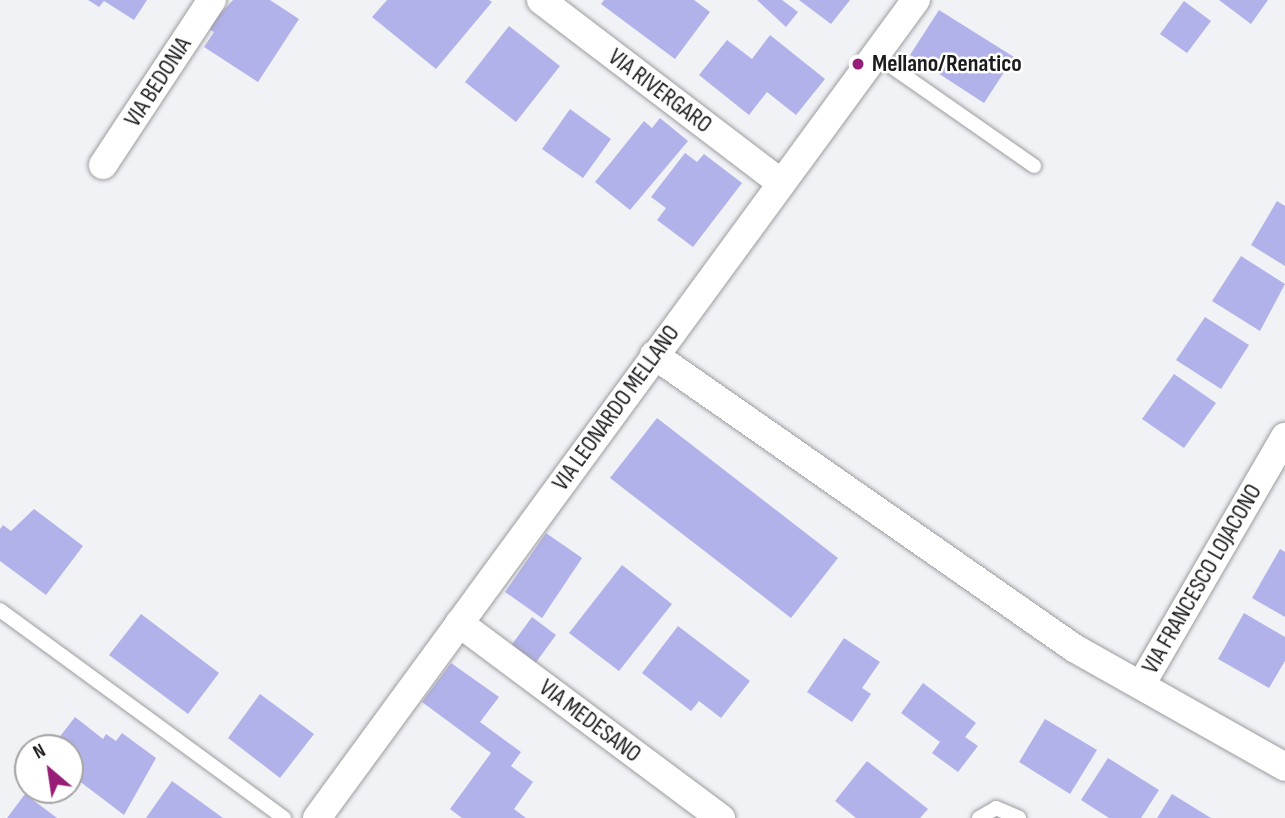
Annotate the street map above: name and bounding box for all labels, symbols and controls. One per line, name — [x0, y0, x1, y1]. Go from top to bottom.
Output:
street label: VIA BEDONIA — [118, 32, 198, 132]
street label: VIA RIVERGARO — [602, 43, 718, 139]
place label: Mellano/Renatico — [872, 50, 1022, 78]
marker: Mellano/Renatico — [850, 56, 866, 72]
street label: VIA LEONARDO MELLANO — [546, 320, 686, 496]
street label: VIA FRANCESCO LOJACONO — [1136, 479, 1268, 679]
street label: VIA MEDESANO — [533, 673, 647, 769]
north arrow — [14, 734, 84, 804]
text: N — [30, 739, 50, 764]

